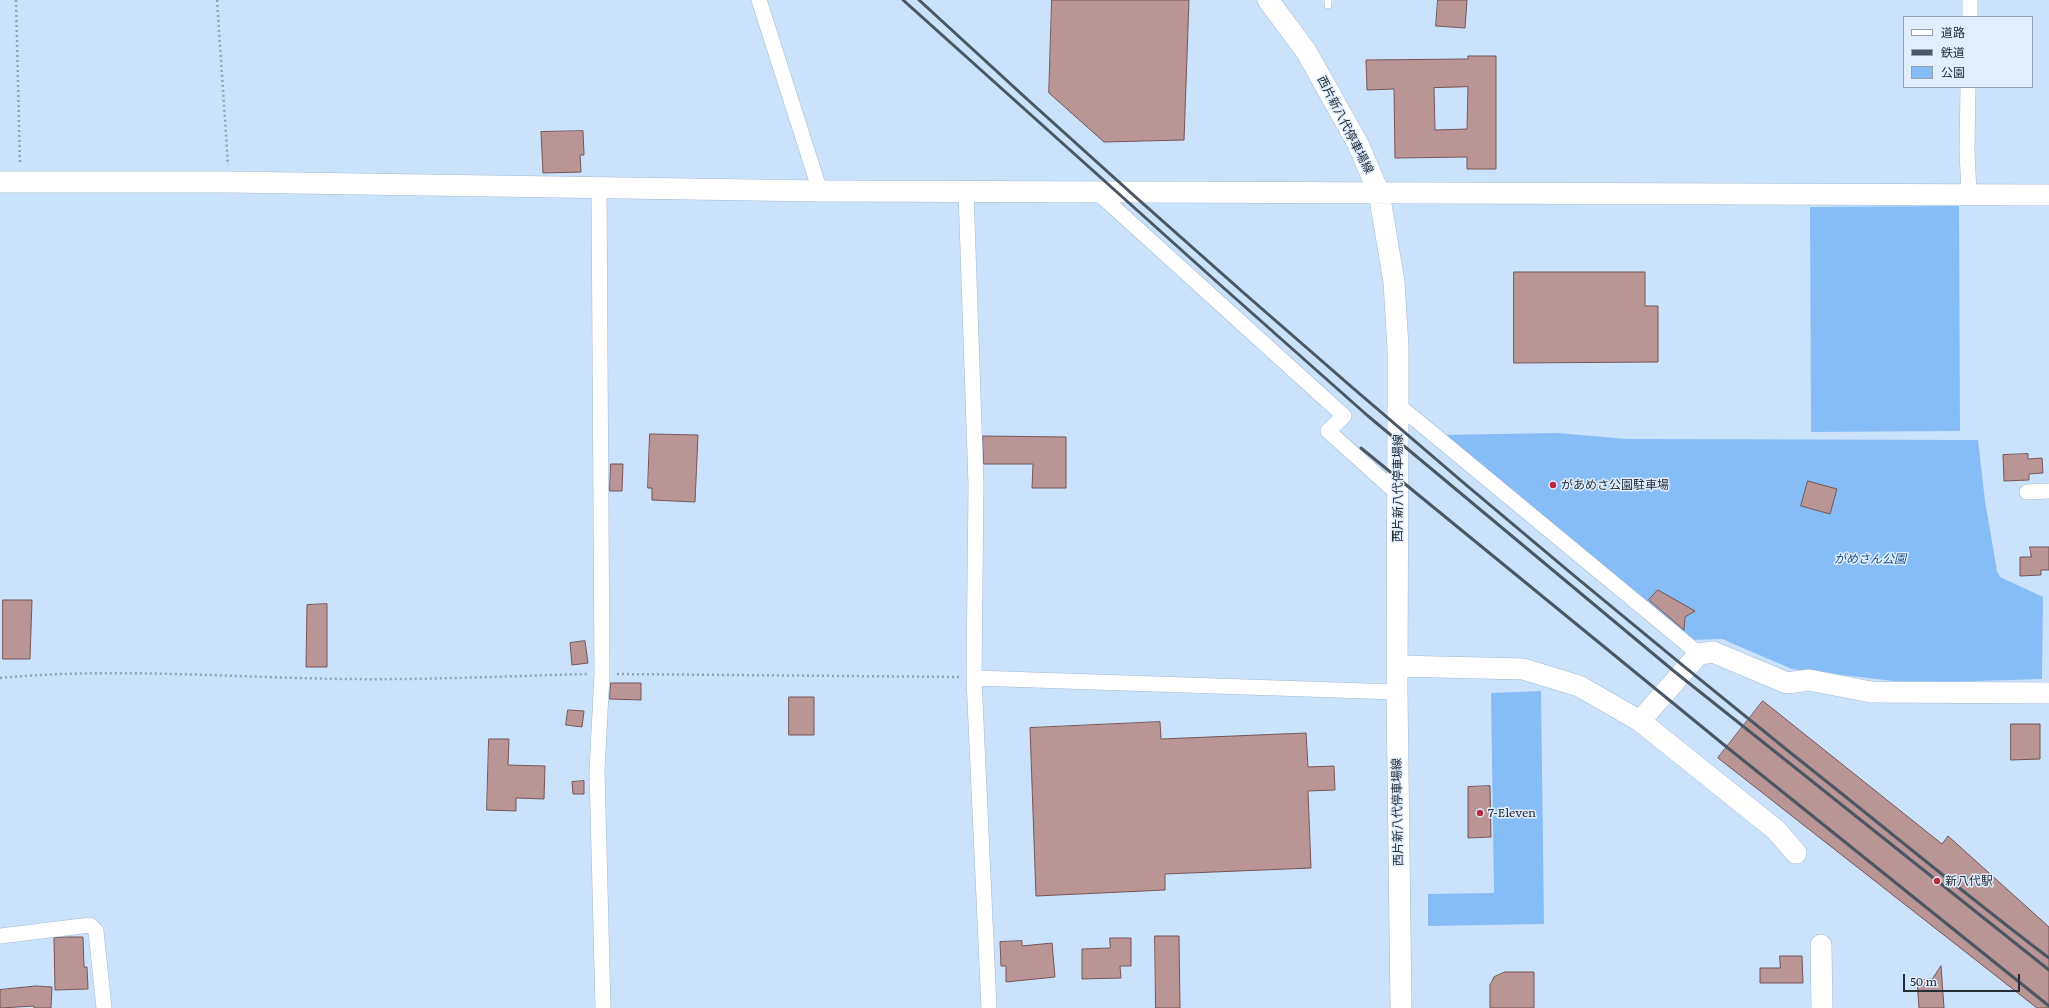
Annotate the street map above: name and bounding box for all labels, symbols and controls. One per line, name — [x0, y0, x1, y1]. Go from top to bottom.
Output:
legend — [1903, 16, 2033, 88]
text: 道路 — [1941, 23, 1965, 41]
text: 鉄道 — [1941, 43, 1965, 61]
text: 公園 — [1941, 63, 1965, 81]
street label: 西片新八代停車場線 — [1314, 74, 1376, 176]
street label: 西片新八代停車場線 — [1391, 434, 1405, 542]
place label: があめさ公園駐車場 — [1561, 478, 1669, 492]
marker: があめさ公園駐車場 — [1548, 480, 1558, 490]
park label: がめさん公園 — [1834, 552, 1906, 566]
street label: 西片新八代停車場線 — [1390, 758, 1406, 866]
place label: 7-Eleven — [1488, 806, 1536, 820]
marker: 7-Eleven — [1475, 808, 1485, 818]
place label: 新八代駅 — [1945, 874, 1993, 888]
marker: 新八代駅 — [1932, 876, 1942, 886]
scale bar — [1905, 966, 2022, 992]
text: 50 m — [1910, 972, 1937, 990]

